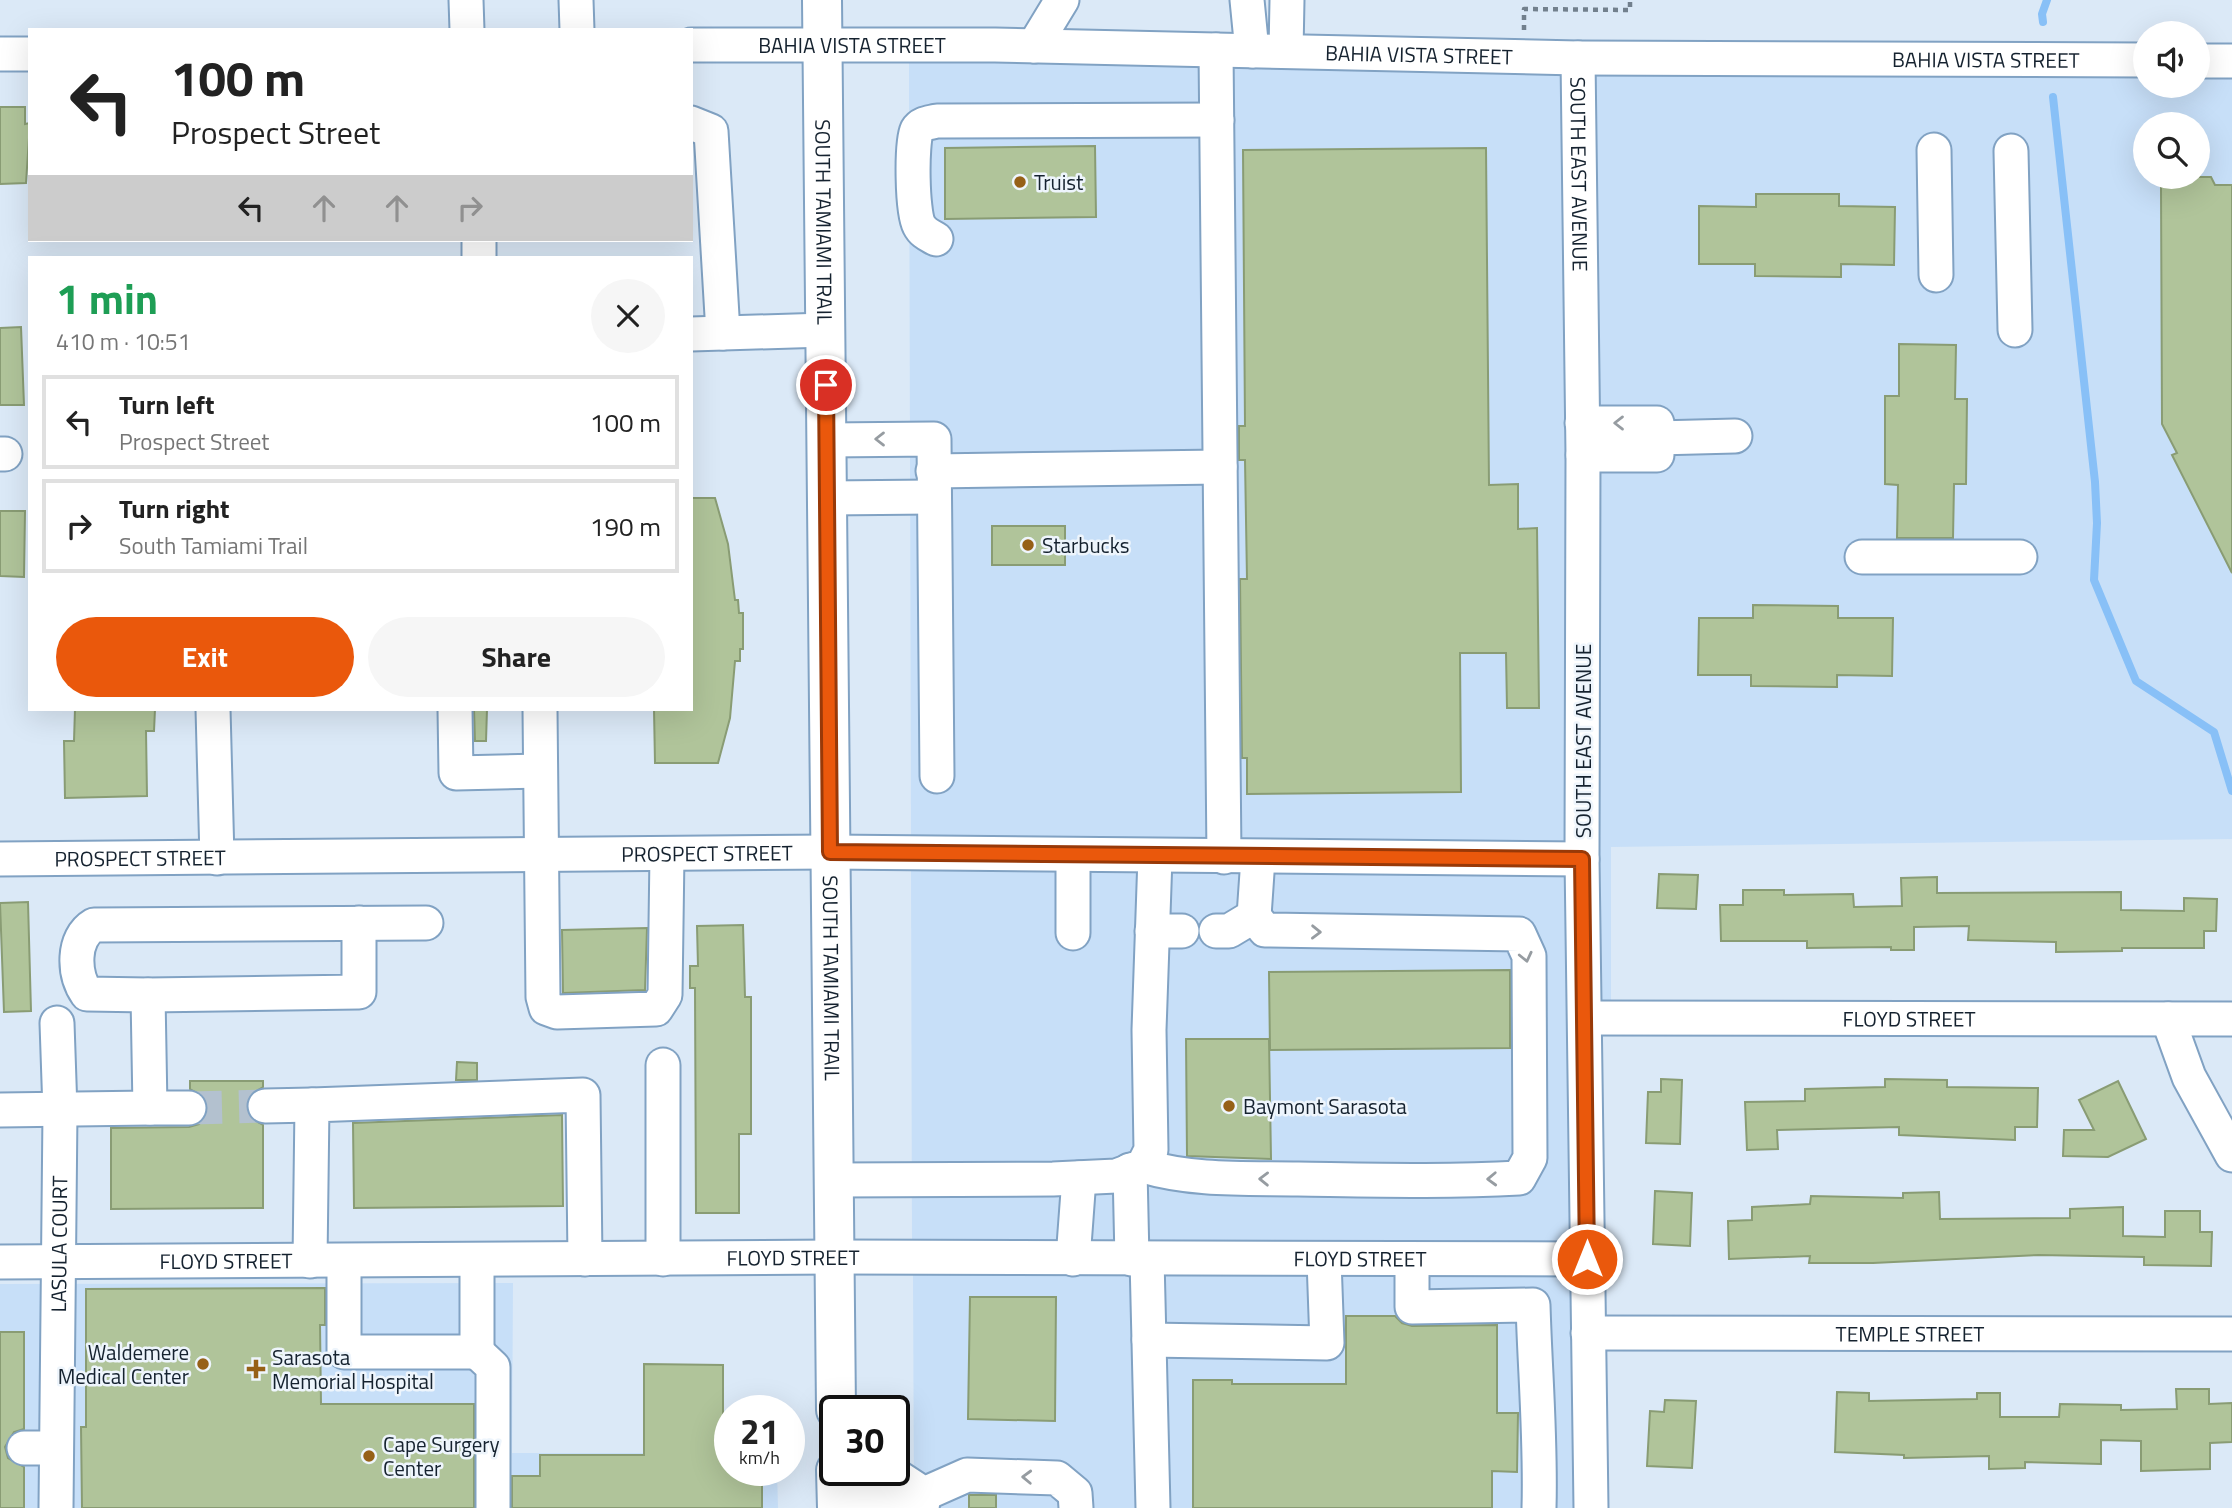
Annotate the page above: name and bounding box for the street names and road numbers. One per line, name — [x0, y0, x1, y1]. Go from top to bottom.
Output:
street label: BAHIA VISTA STREET — [758, 29, 946, 61]
street label: BAHIA VISTA STREET — [1325, 36, 1513, 73]
street label: BAHIA VISTA STREET — [1892, 43, 2080, 76]
street label: SOUTH EAST AVENUE — [1562, 76, 1597, 272]
street label: SOUTH TAMIAMI TRAIL — [807, 119, 841, 325]
street label: SOUTH EAST AVENUE — [1567, 644, 1599, 838]
street label: PROSPECT STREET — [621, 836, 793, 870]
street label: PROSPECT STREET — [54, 841, 226, 875]
street label: SOUTH TAMIAMI TRAIL — [815, 875, 849, 1081]
street label: FLOYD STREET — [1842, 1002, 1976, 1035]
street label: LASULA COURT — [42, 1175, 75, 1313]
street label: FLOYD STREET — [726, 1241, 860, 1274]
street label: FLOYD STREET — [1293, 1242, 1427, 1275]
street label: FLOYD STREET — [159, 1244, 293, 1277]
street label: TEMPLE STREET — [1836, 1317, 1984, 1350]

